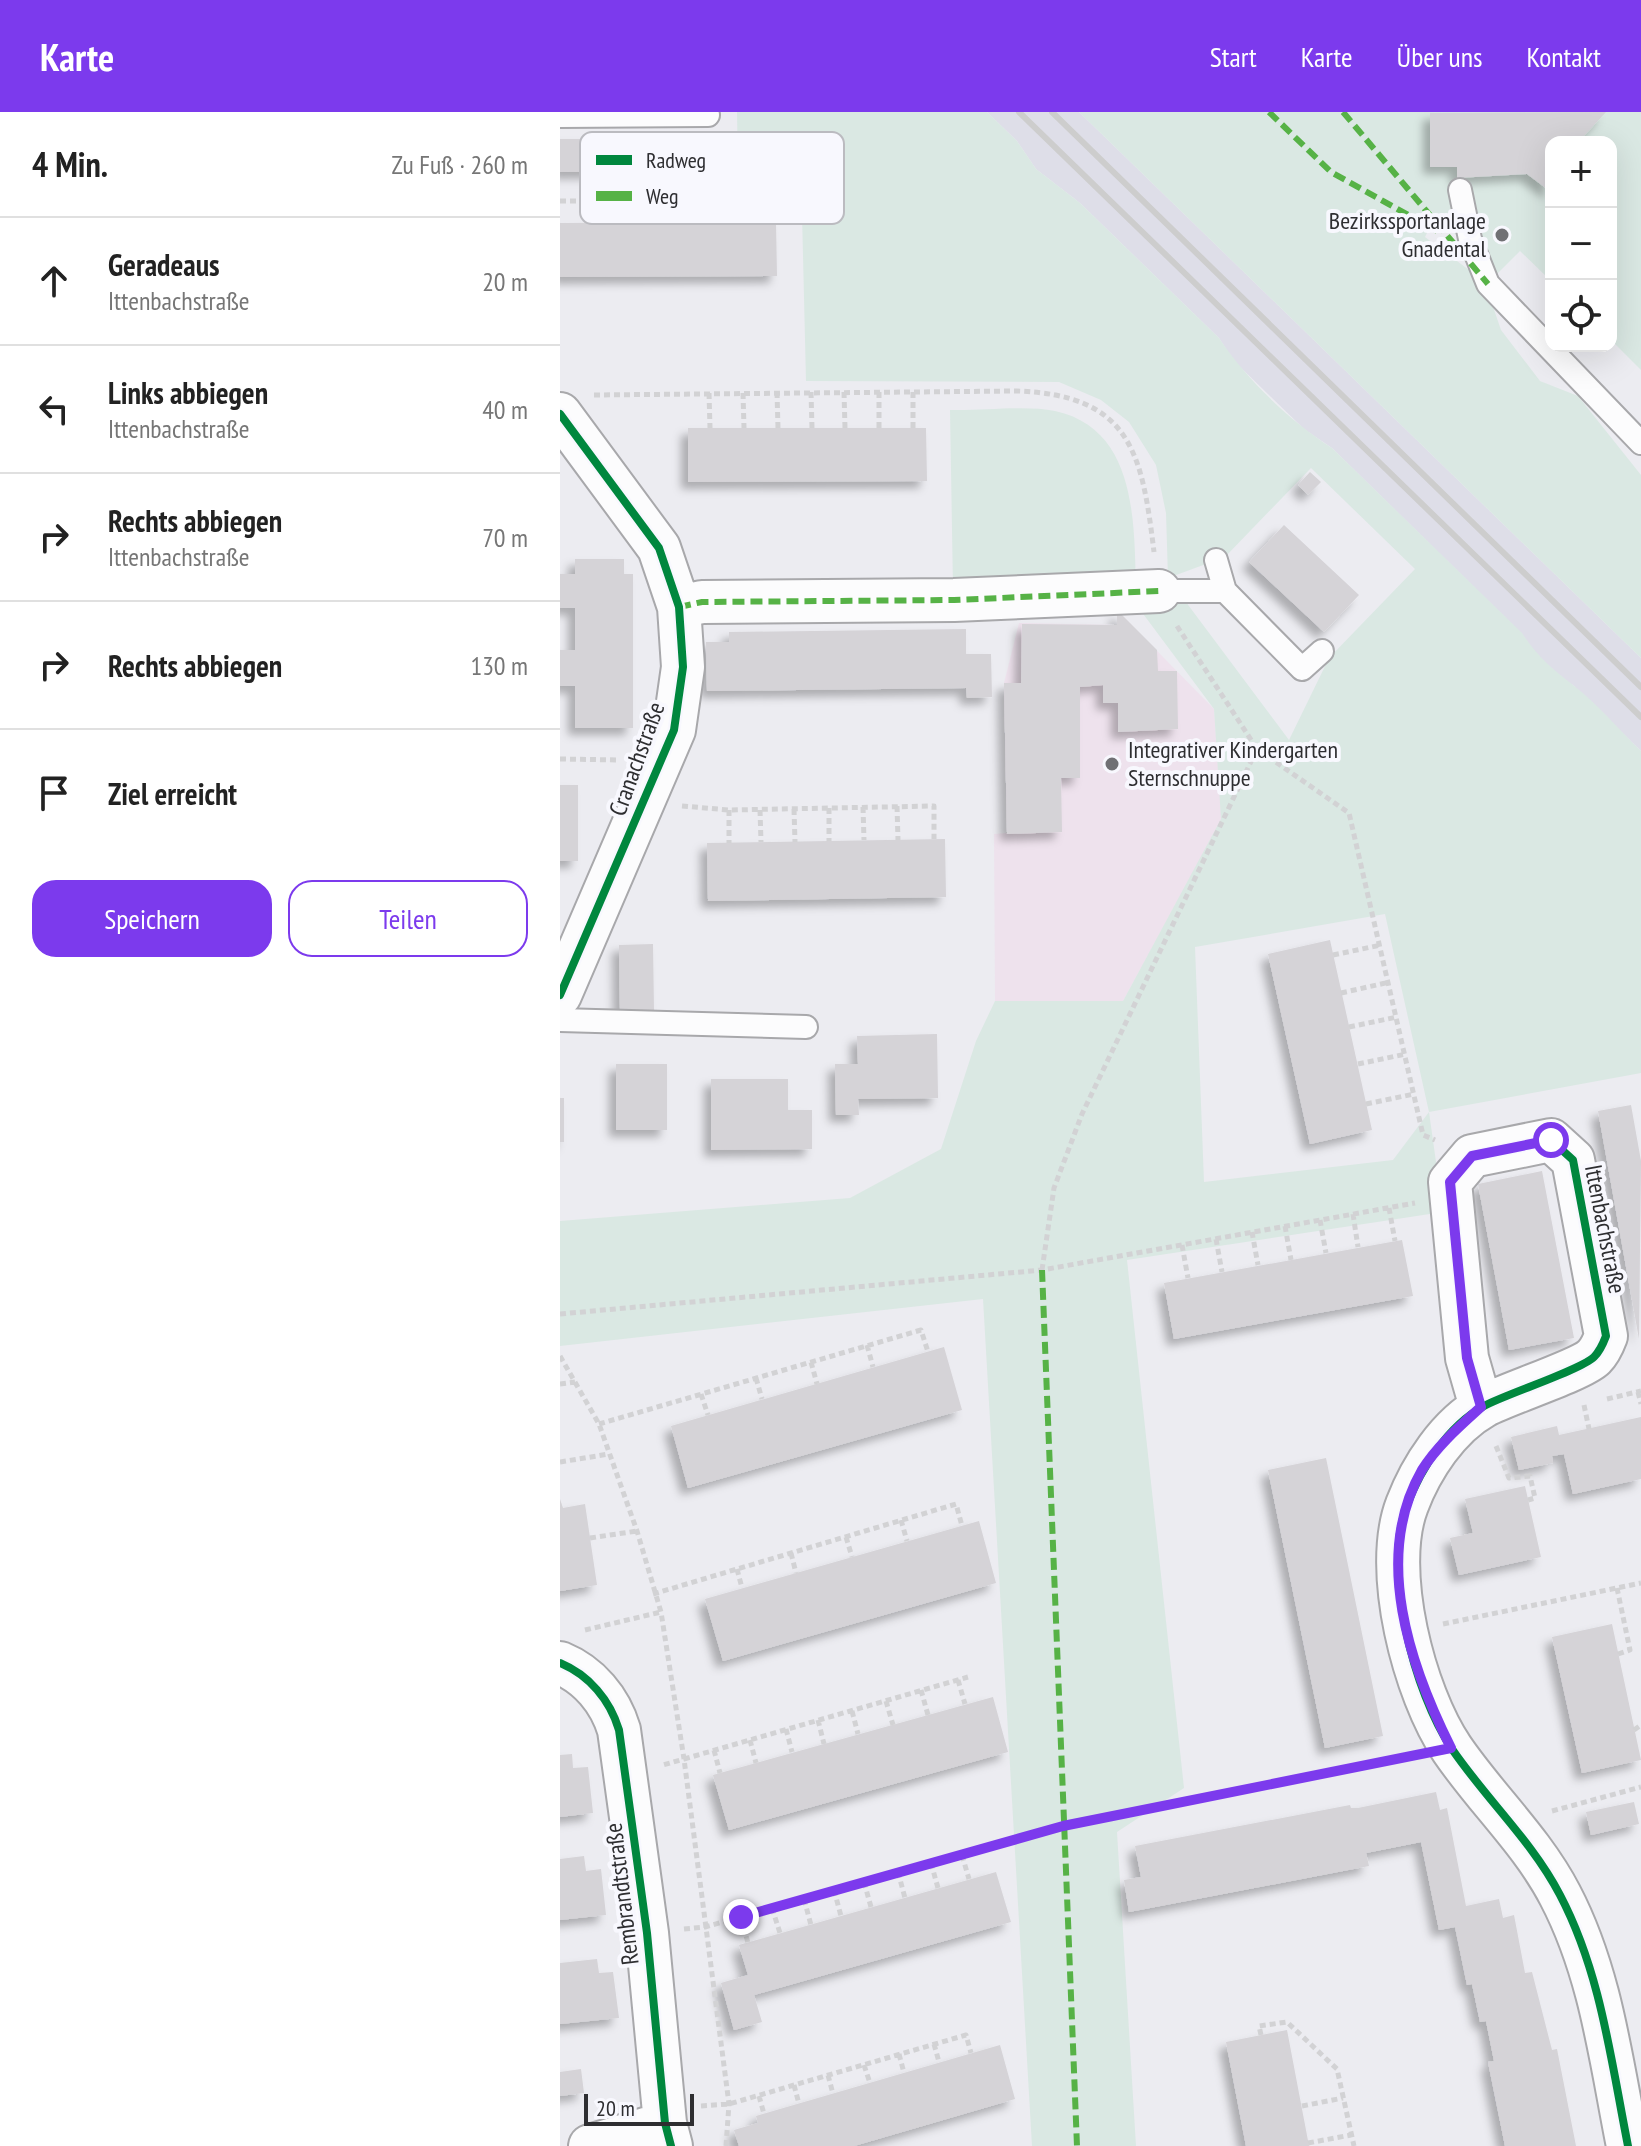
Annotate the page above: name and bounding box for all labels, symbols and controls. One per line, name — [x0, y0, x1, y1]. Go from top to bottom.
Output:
text: Karte — [40, 32, 114, 81]
text: Start — [1210, 38, 1257, 75]
text: Karte — [1301, 38, 1353, 75]
text: Über uns — [1397, 38, 1482, 75]
text: Kontakt — [1526, 38, 1601, 75]
legend — [580, 132, 844, 224]
map controls — [1545, 136, 1617, 352]
button: + — [1545, 136, 1617, 208]
text: 4 Min. — [32, 142, 108, 186]
text: Radweg — [646, 146, 706, 174]
text: Zu Fuß · 260 m — [391, 148, 528, 181]
text: Weg — [646, 182, 678, 210]
place label: Bezirkssportanlage Gnadental — [1329, 205, 1486, 264]
button: − — [1545, 208, 1617, 280]
marker: Bezirkssportanlage Gnadental — [1493, 226, 1511, 244]
text: Geradeaus — [108, 245, 220, 284]
icon: ahead — [32, 259, 76, 303]
text: 20 m — [482, 265, 528, 298]
button: locate — [1545, 280, 1617, 352]
text: Ittenbachstraße — [108, 284, 250, 317]
text: Links abbiegen — [108, 373, 268, 412]
icon: left — [32, 387, 76, 431]
text: 40 m — [482, 393, 528, 426]
text: Ittenbachstraße — [108, 412, 250, 445]
text: Rechts abbiegen — [108, 501, 282, 540]
icon: right — [32, 515, 76, 559]
text: 70 m — [482, 521, 528, 554]
text: Ittenbachstraße — [108, 540, 250, 573]
icon: right — [32, 643, 76, 687]
text: Rechts abbiegen — [108, 646, 282, 685]
text: 130 m — [470, 649, 528, 682]
street label: Cranachstraße — [602, 698, 671, 820]
place label: Integrativer Kindergarten Sternschnuppe — [1128, 734, 1338, 793]
marker: Integrativer Kindergarten Sternschnuppe — [1103, 755, 1121, 773]
icon: arrive — [32, 771, 76, 815]
text: Ziel erreicht — [108, 774, 237, 813]
button: Speichern — [32, 880, 272, 957]
button: Teilen — [288, 880, 528, 957]
route start — [1533, 1122, 1569, 1158]
street label: Ittenbachstraße — [1578, 1162, 1633, 1296]
street label: Rembrandtstraße — [597, 1821, 646, 1967]
route end — [723, 1899, 759, 1935]
scale bar — [584, 2090, 694, 2126]
text: 20 m — [596, 2094, 635, 2122]

